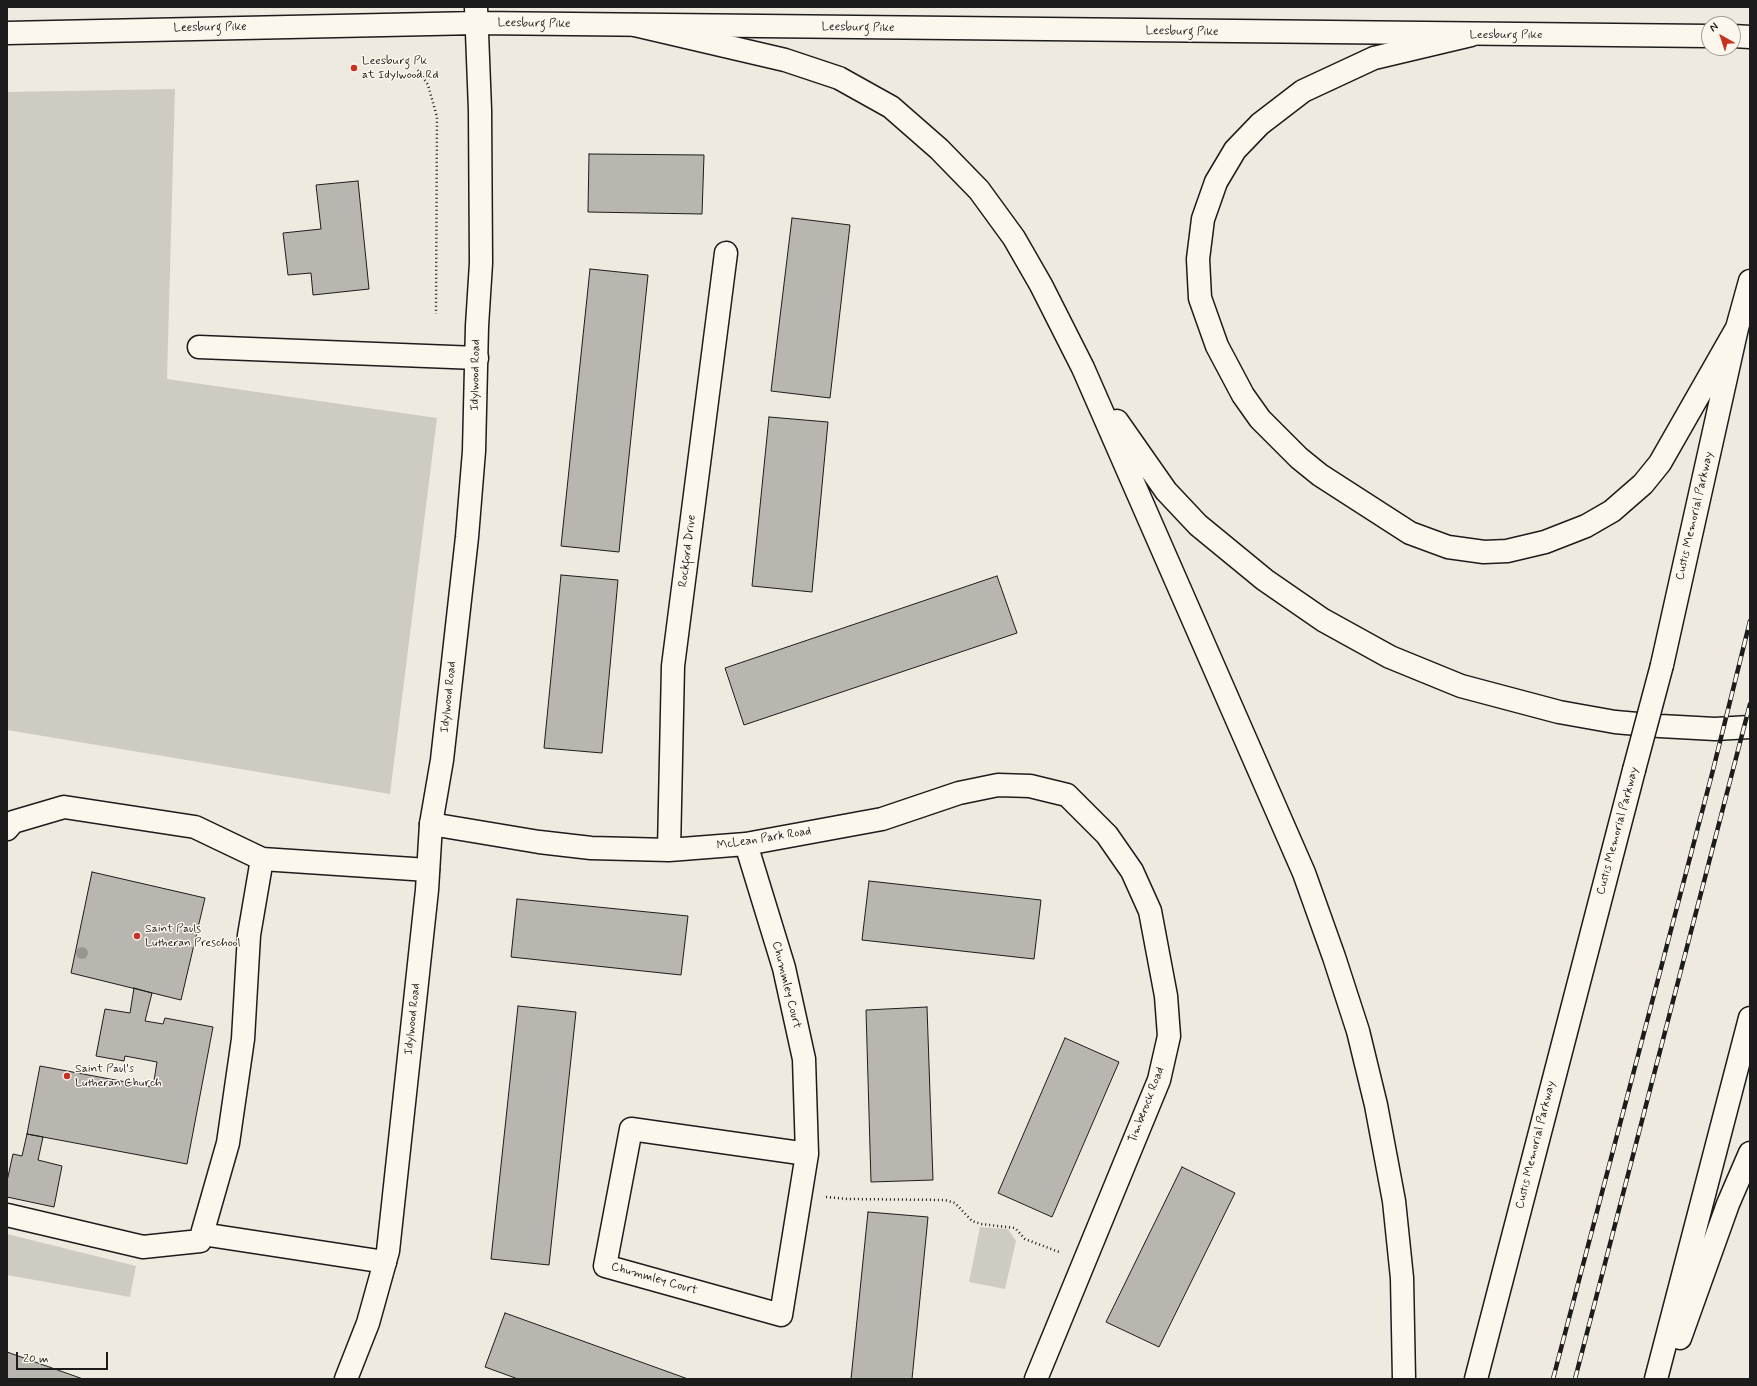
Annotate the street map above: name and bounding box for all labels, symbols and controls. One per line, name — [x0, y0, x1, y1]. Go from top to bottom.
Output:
street label: Leesburg Pike — [497, 16, 571, 32]
north arrow — [1701, 16, 1741, 56]
street label: Leesburg Pike — [173, 20, 247, 36]
street label: Leesburg Pike — [821, 20, 895, 36]
text: N — [1707, 20, 1721, 35]
street label: Leesburg Pike — [1145, 24, 1219, 40]
street label: Leesburg Pike — [1469, 28, 1543, 42]
place label: Leesburg Pk at Idylwood Rd — [362, 54, 439, 82]
marker: Leesburg Pk at Idylwood Rd — [349, 63, 359, 73]
street label: Idylwood Road — [468, 339, 484, 411]
street label: Custis Memorial Parkway — [1673, 450, 1717, 582]
street label: Rockford Drive — [676, 514, 700, 588]
street label: Idylwood Road — [438, 661, 460, 733]
street label: Custis Memorial Parkway — [1594, 766, 1642, 896]
street label: McLean Park Road — [716, 824, 812, 854]
place label: Saint Pauls Lutheran Preschool — [145, 922, 240, 950]
marker: Saint Pauls Lutheran Preschool — [132, 931, 142, 941]
street label: Chummley Court — [768, 940, 804, 1030]
street label: Idylwood Road — [402, 983, 424, 1055]
place label: Saint Paul's Lutheran Church — [75, 1062, 162, 1090]
street label: Timberock Road — [1126, 1065, 1168, 1145]
marker: Saint Paul's Lutheran Church — [62, 1071, 72, 1081]
street label: Custis Memorial Parkway — [1513, 1079, 1559, 1211]
street label: Chummley Court — [609, 1260, 699, 1298]
scale bar — [18, 1344, 110, 1370]
text: 20 m — [23, 1351, 49, 1367]

